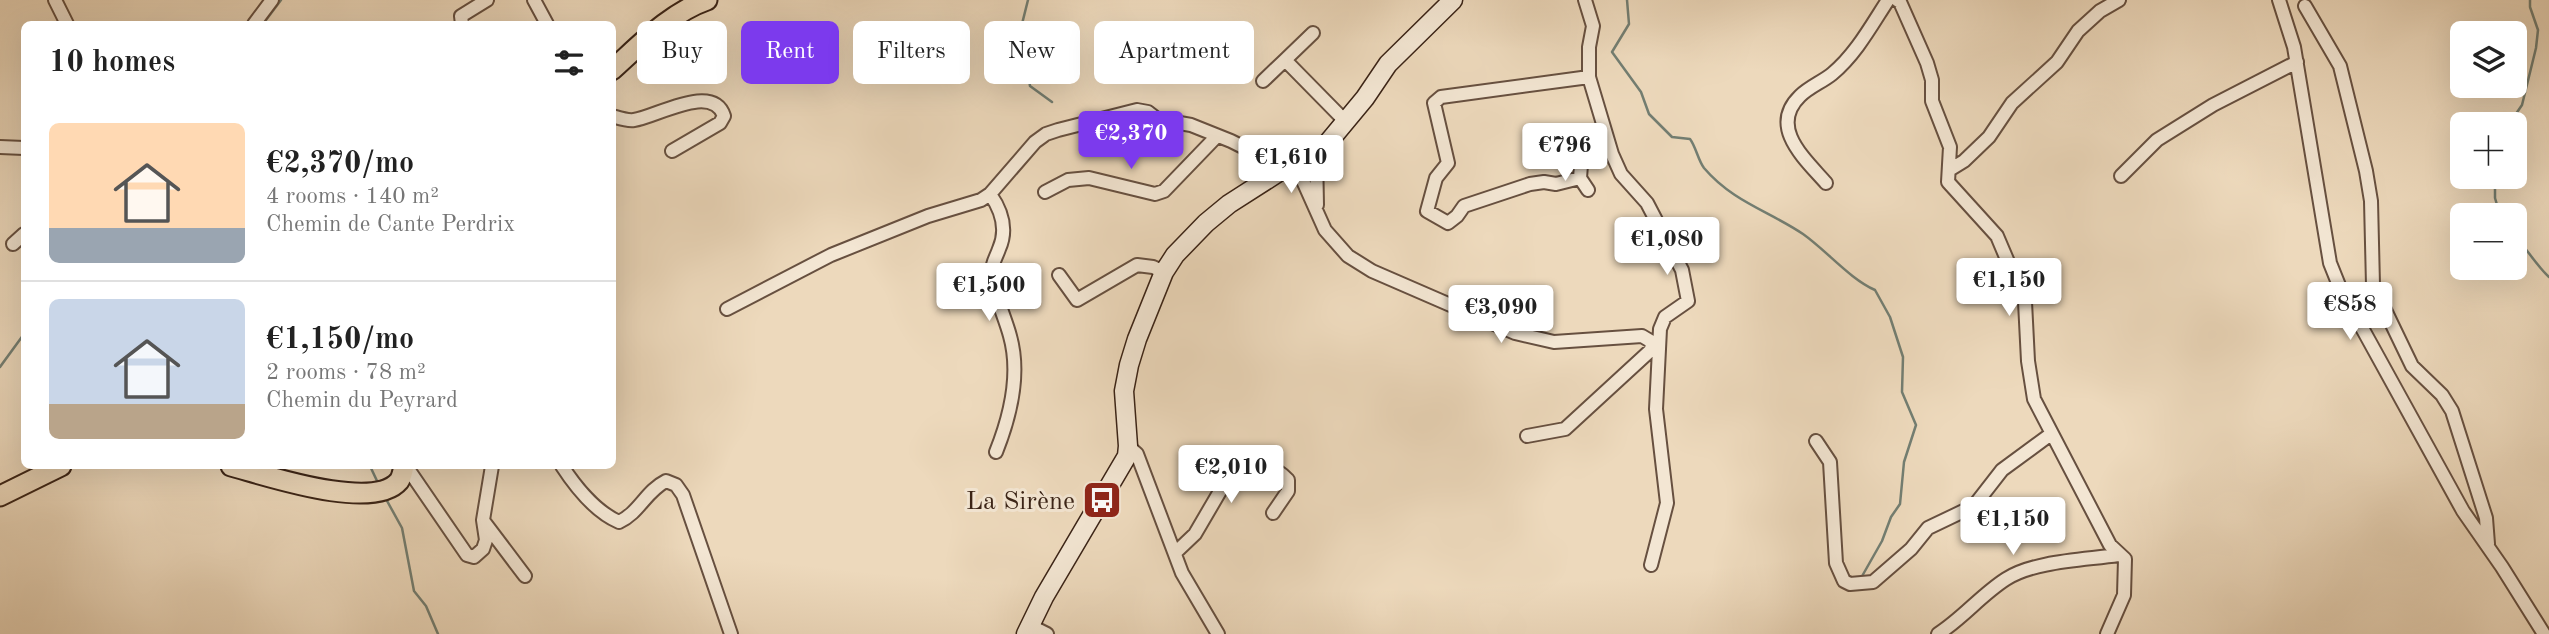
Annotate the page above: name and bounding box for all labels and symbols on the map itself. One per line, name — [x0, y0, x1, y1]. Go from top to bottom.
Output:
pin: €2,370 — [1074, 111, 1188, 171]
pin: €796 — [1524, 124, 1606, 183]
pin: €1,610 — [1234, 136, 1348, 195]
pin: €1,080 — [1610, 218, 1724, 277]
pin: €1,150 — [1952, 258, 2066, 318]
pin: €1,500 — [932, 264, 1046, 323]
pin: €858 — [2309, 282, 2391, 342]
pin: €3,090 — [1444, 286, 1558, 345]
pin: €2,010 — [1174, 446, 1288, 505]
bus stop icon: La Sirène — [1081, 479, 1123, 521]
place label: La Sirène — [966, 489, 1075, 515]
pin: €1,150 — [1956, 498, 2070, 557]

